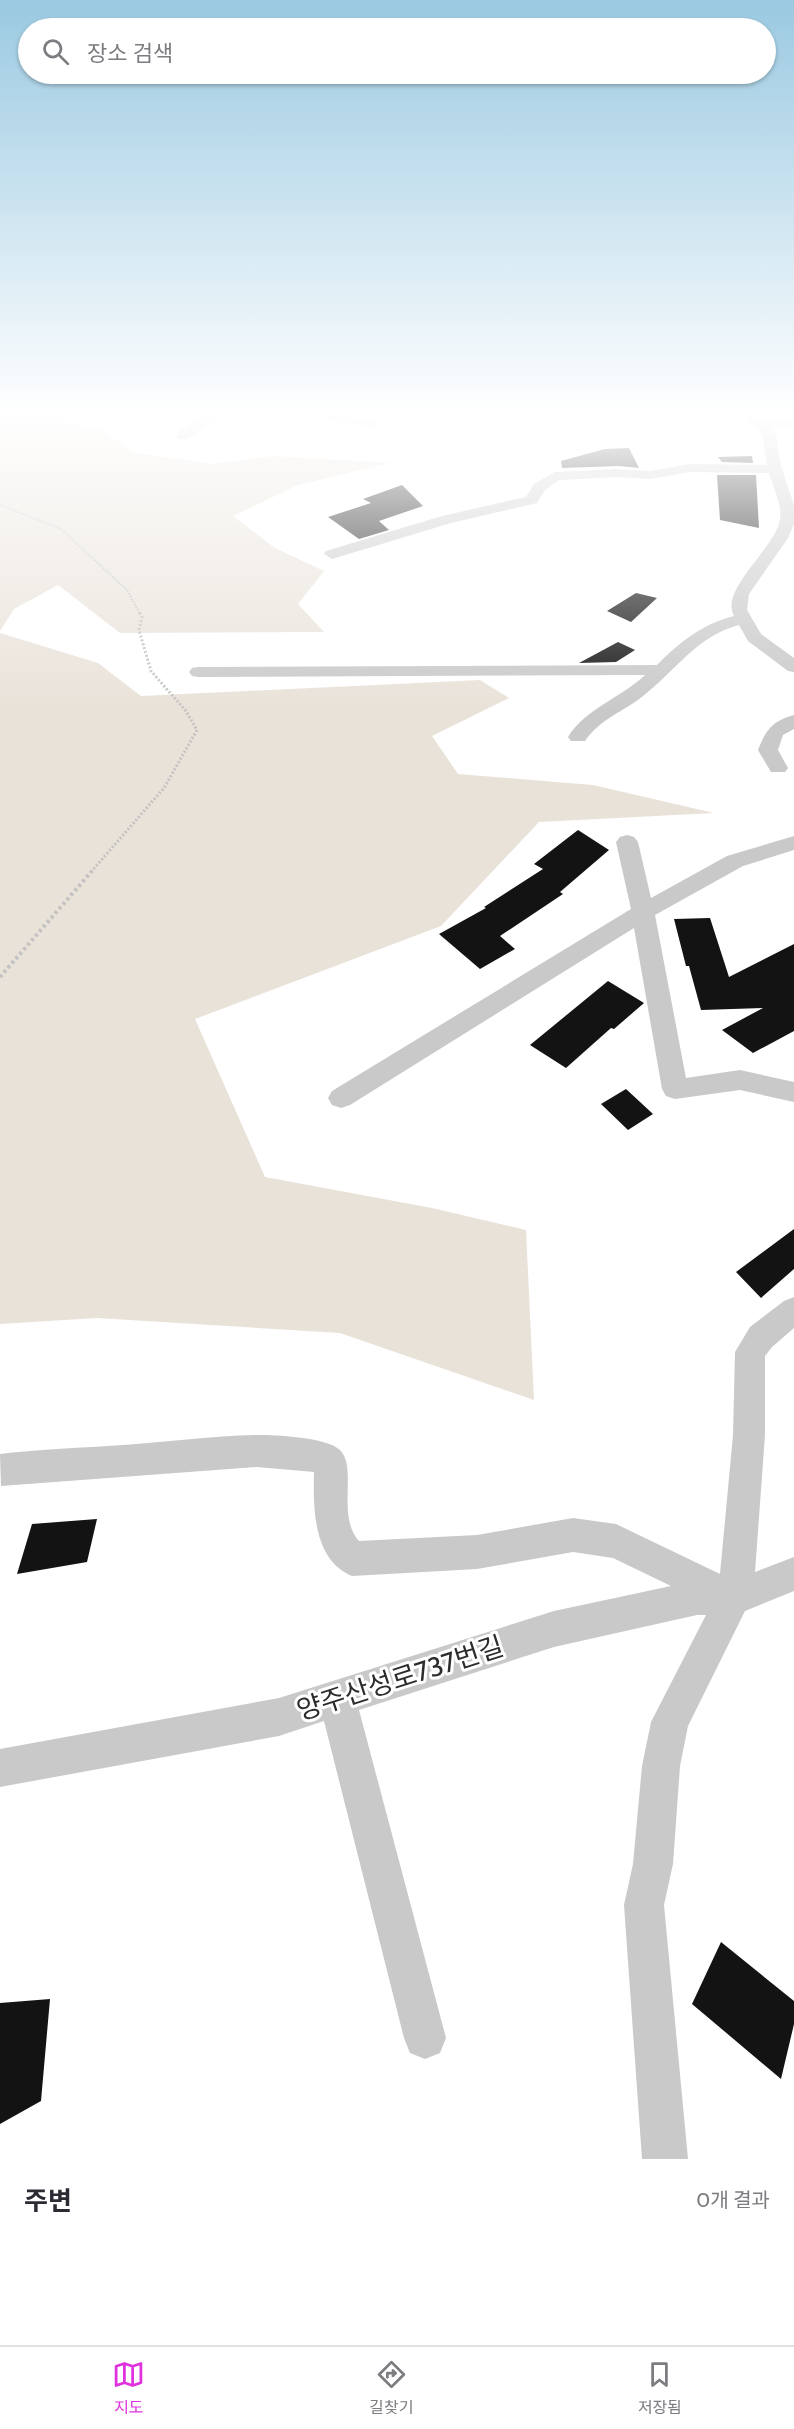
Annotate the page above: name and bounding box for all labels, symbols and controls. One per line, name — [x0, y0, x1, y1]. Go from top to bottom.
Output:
search box — [18, 18, 776, 84]
icon: search — [39, 35, 72, 68]
text: 장소 검색 — [87, 40, 173, 67]
street label: 양주산성로737번길 — [292, 1629, 508, 1727]
text: 주변 — [24, 2185, 72, 2217]
text: 0개 결과 — [696, 2188, 770, 2212]
tab: 지도 — [112, 2358, 145, 2418]
tab: 길찾기 — [369, 2358, 414, 2418]
tab: 저장됨 — [638, 2358, 682, 2418]

